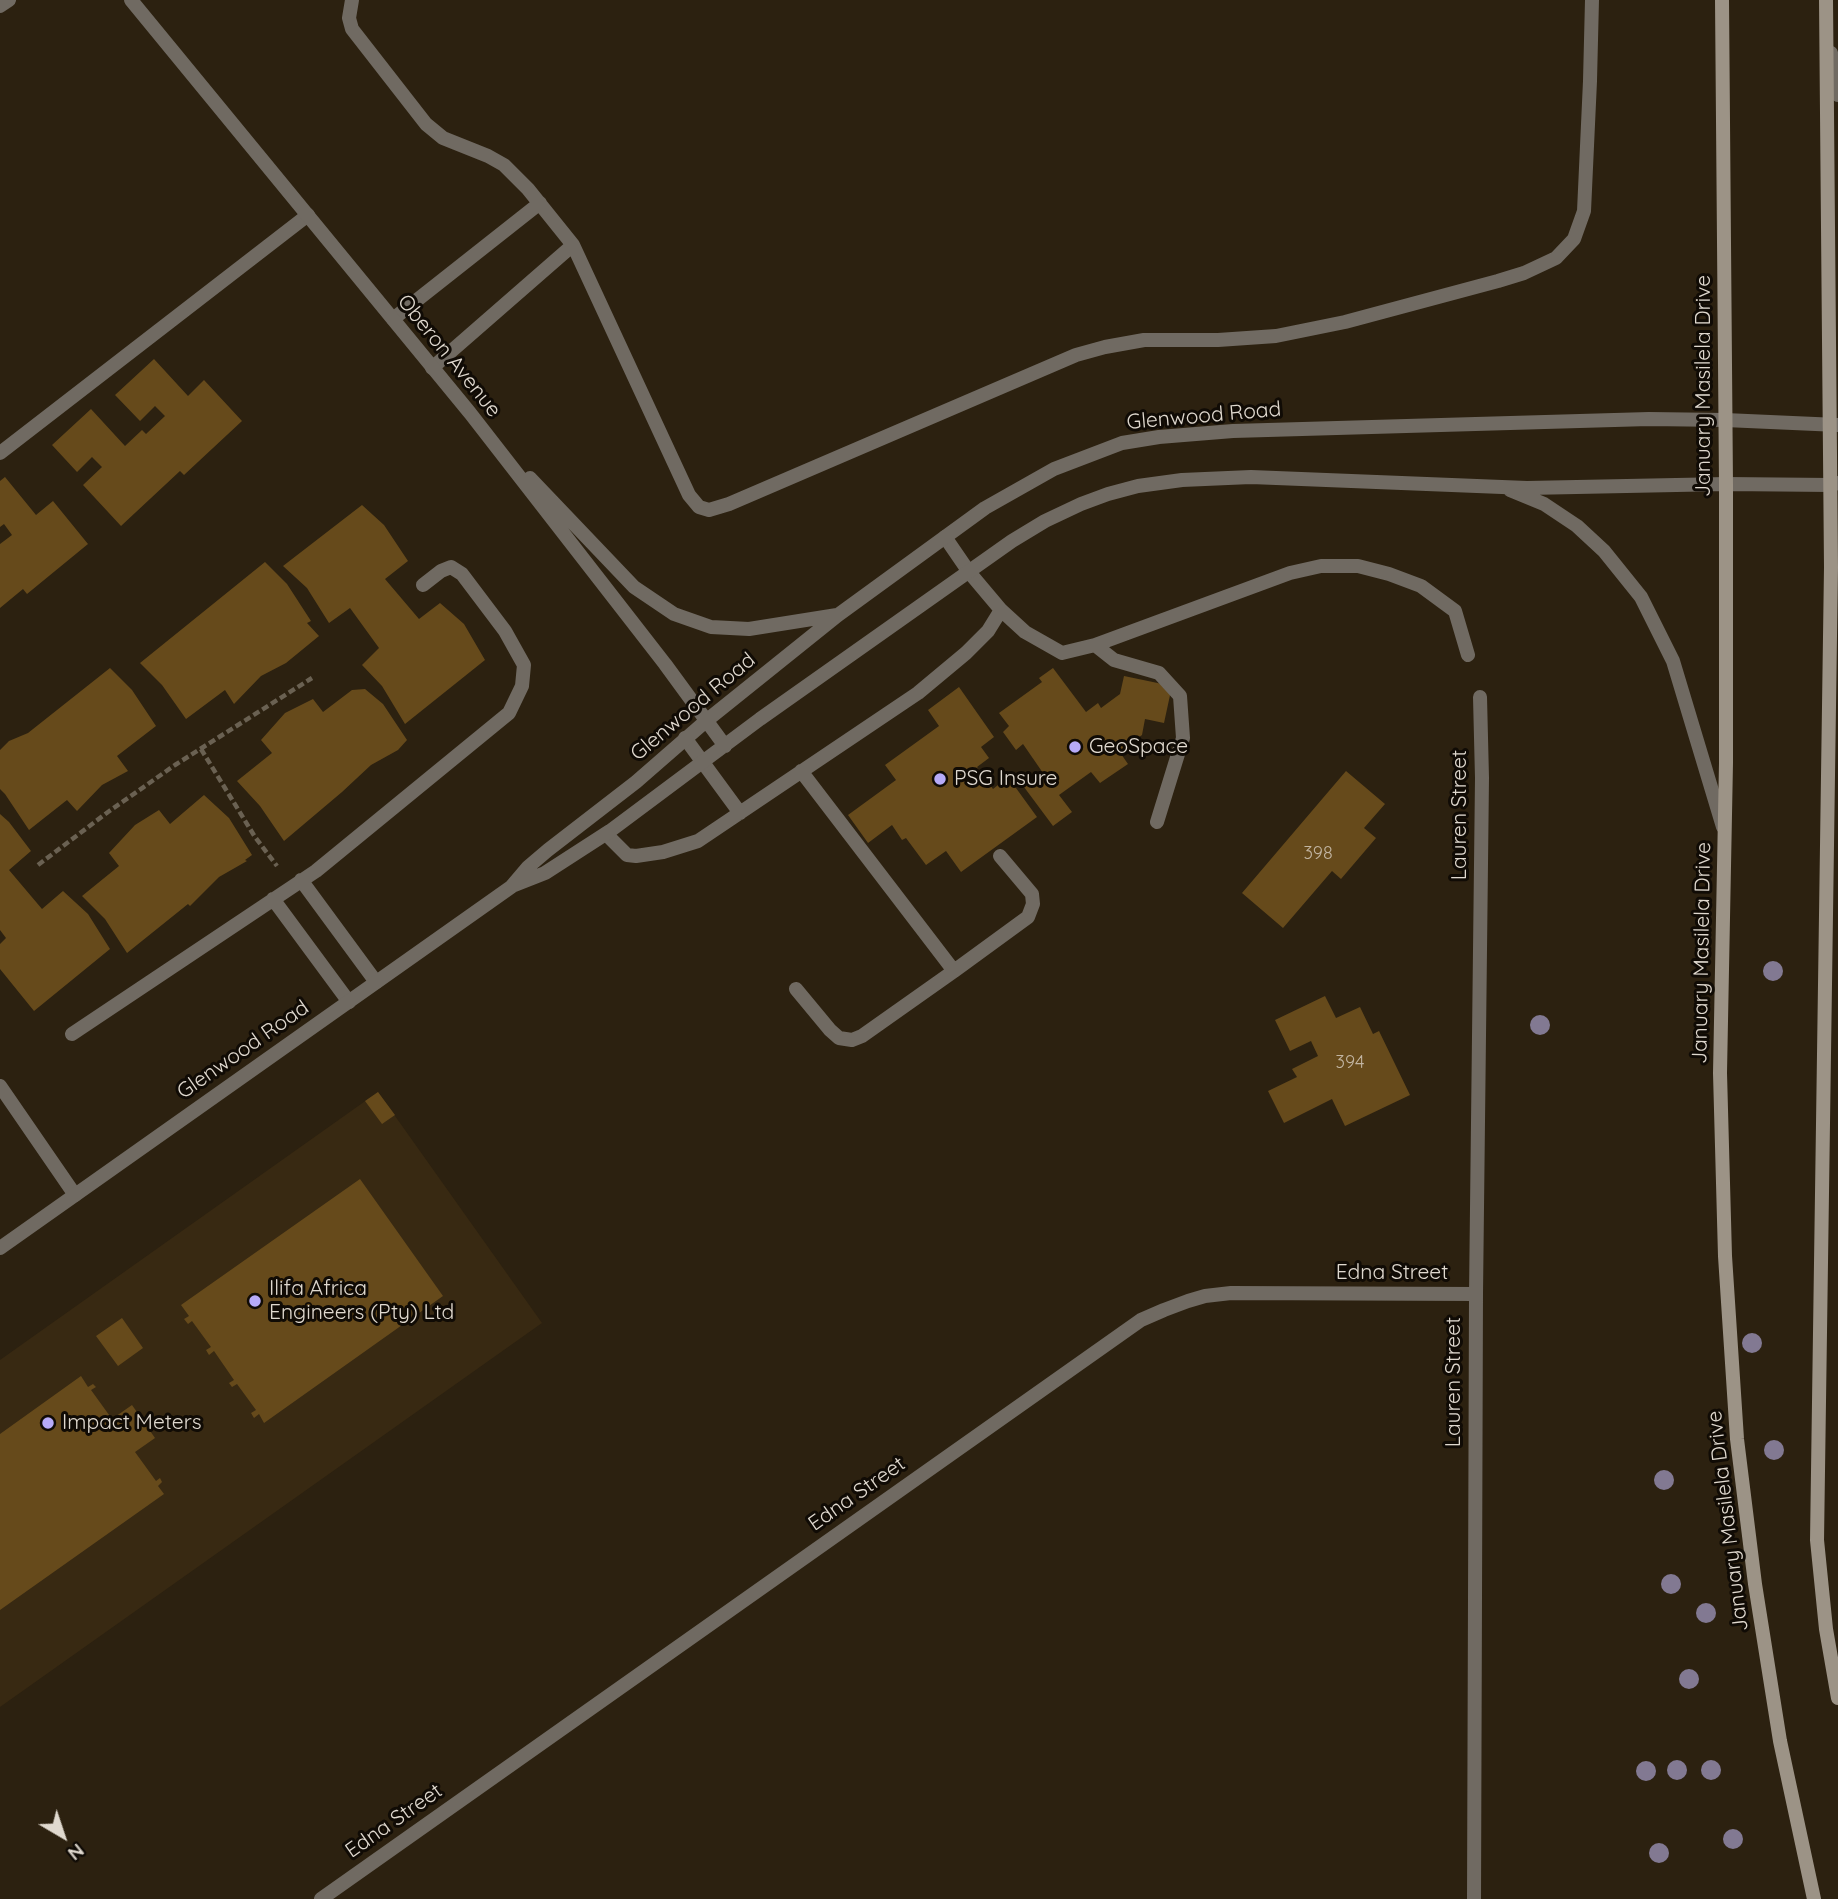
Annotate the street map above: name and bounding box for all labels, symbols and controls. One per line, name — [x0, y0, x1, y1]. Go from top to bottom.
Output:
street label: January Masilela Drive — [1691, 275, 1717, 497]
street label: Oberon Avenue — [392, 290, 506, 422]
street label: Glenwood Road — [1126, 397, 1282, 435]
street label: Glenwood Road — [626, 648, 760, 766]
place label: GeoSpace — [1089, 734, 1188, 760]
marker: GeoSpace — [1067, 739, 1083, 755]
street label: Lauren Street — [1447, 750, 1473, 880]
place label: PSG Insure — [954, 766, 1057, 792]
marker: PSG Insure — [932, 771, 948, 787]
street label: January Masilela Drive — [1687, 842, 1717, 1064]
house number: 398 — [1303, 843, 1333, 865]
street label: Glenwood Road — [172, 995, 314, 1105]
house number: 394 — [1336, 1052, 1364, 1074]
street label: Edna Street — [1336, 1260, 1448, 1286]
place label: Ilifa Africa Engineers (Pty) Ltd — [269, 1276, 454, 1326]
marker: Ilifa Africa Engineers (Pty) Ltd — [247, 1293, 263, 1309]
street label: Lauren Street — [1441, 1317, 1467, 1447]
street label: January Masilela Drive — [1702, 1409, 1754, 1633]
place label: Impact Meters — [62, 1410, 202, 1436]
marker: Impact Meters — [40, 1415, 56, 1431]
street label: Edna Street — [804, 1451, 910, 1537]
street label: Edna Street — [341, 1778, 447, 1864]
north arrow — [28, 1801, 98, 1871]
text: N — [63, 1839, 89, 1866]

